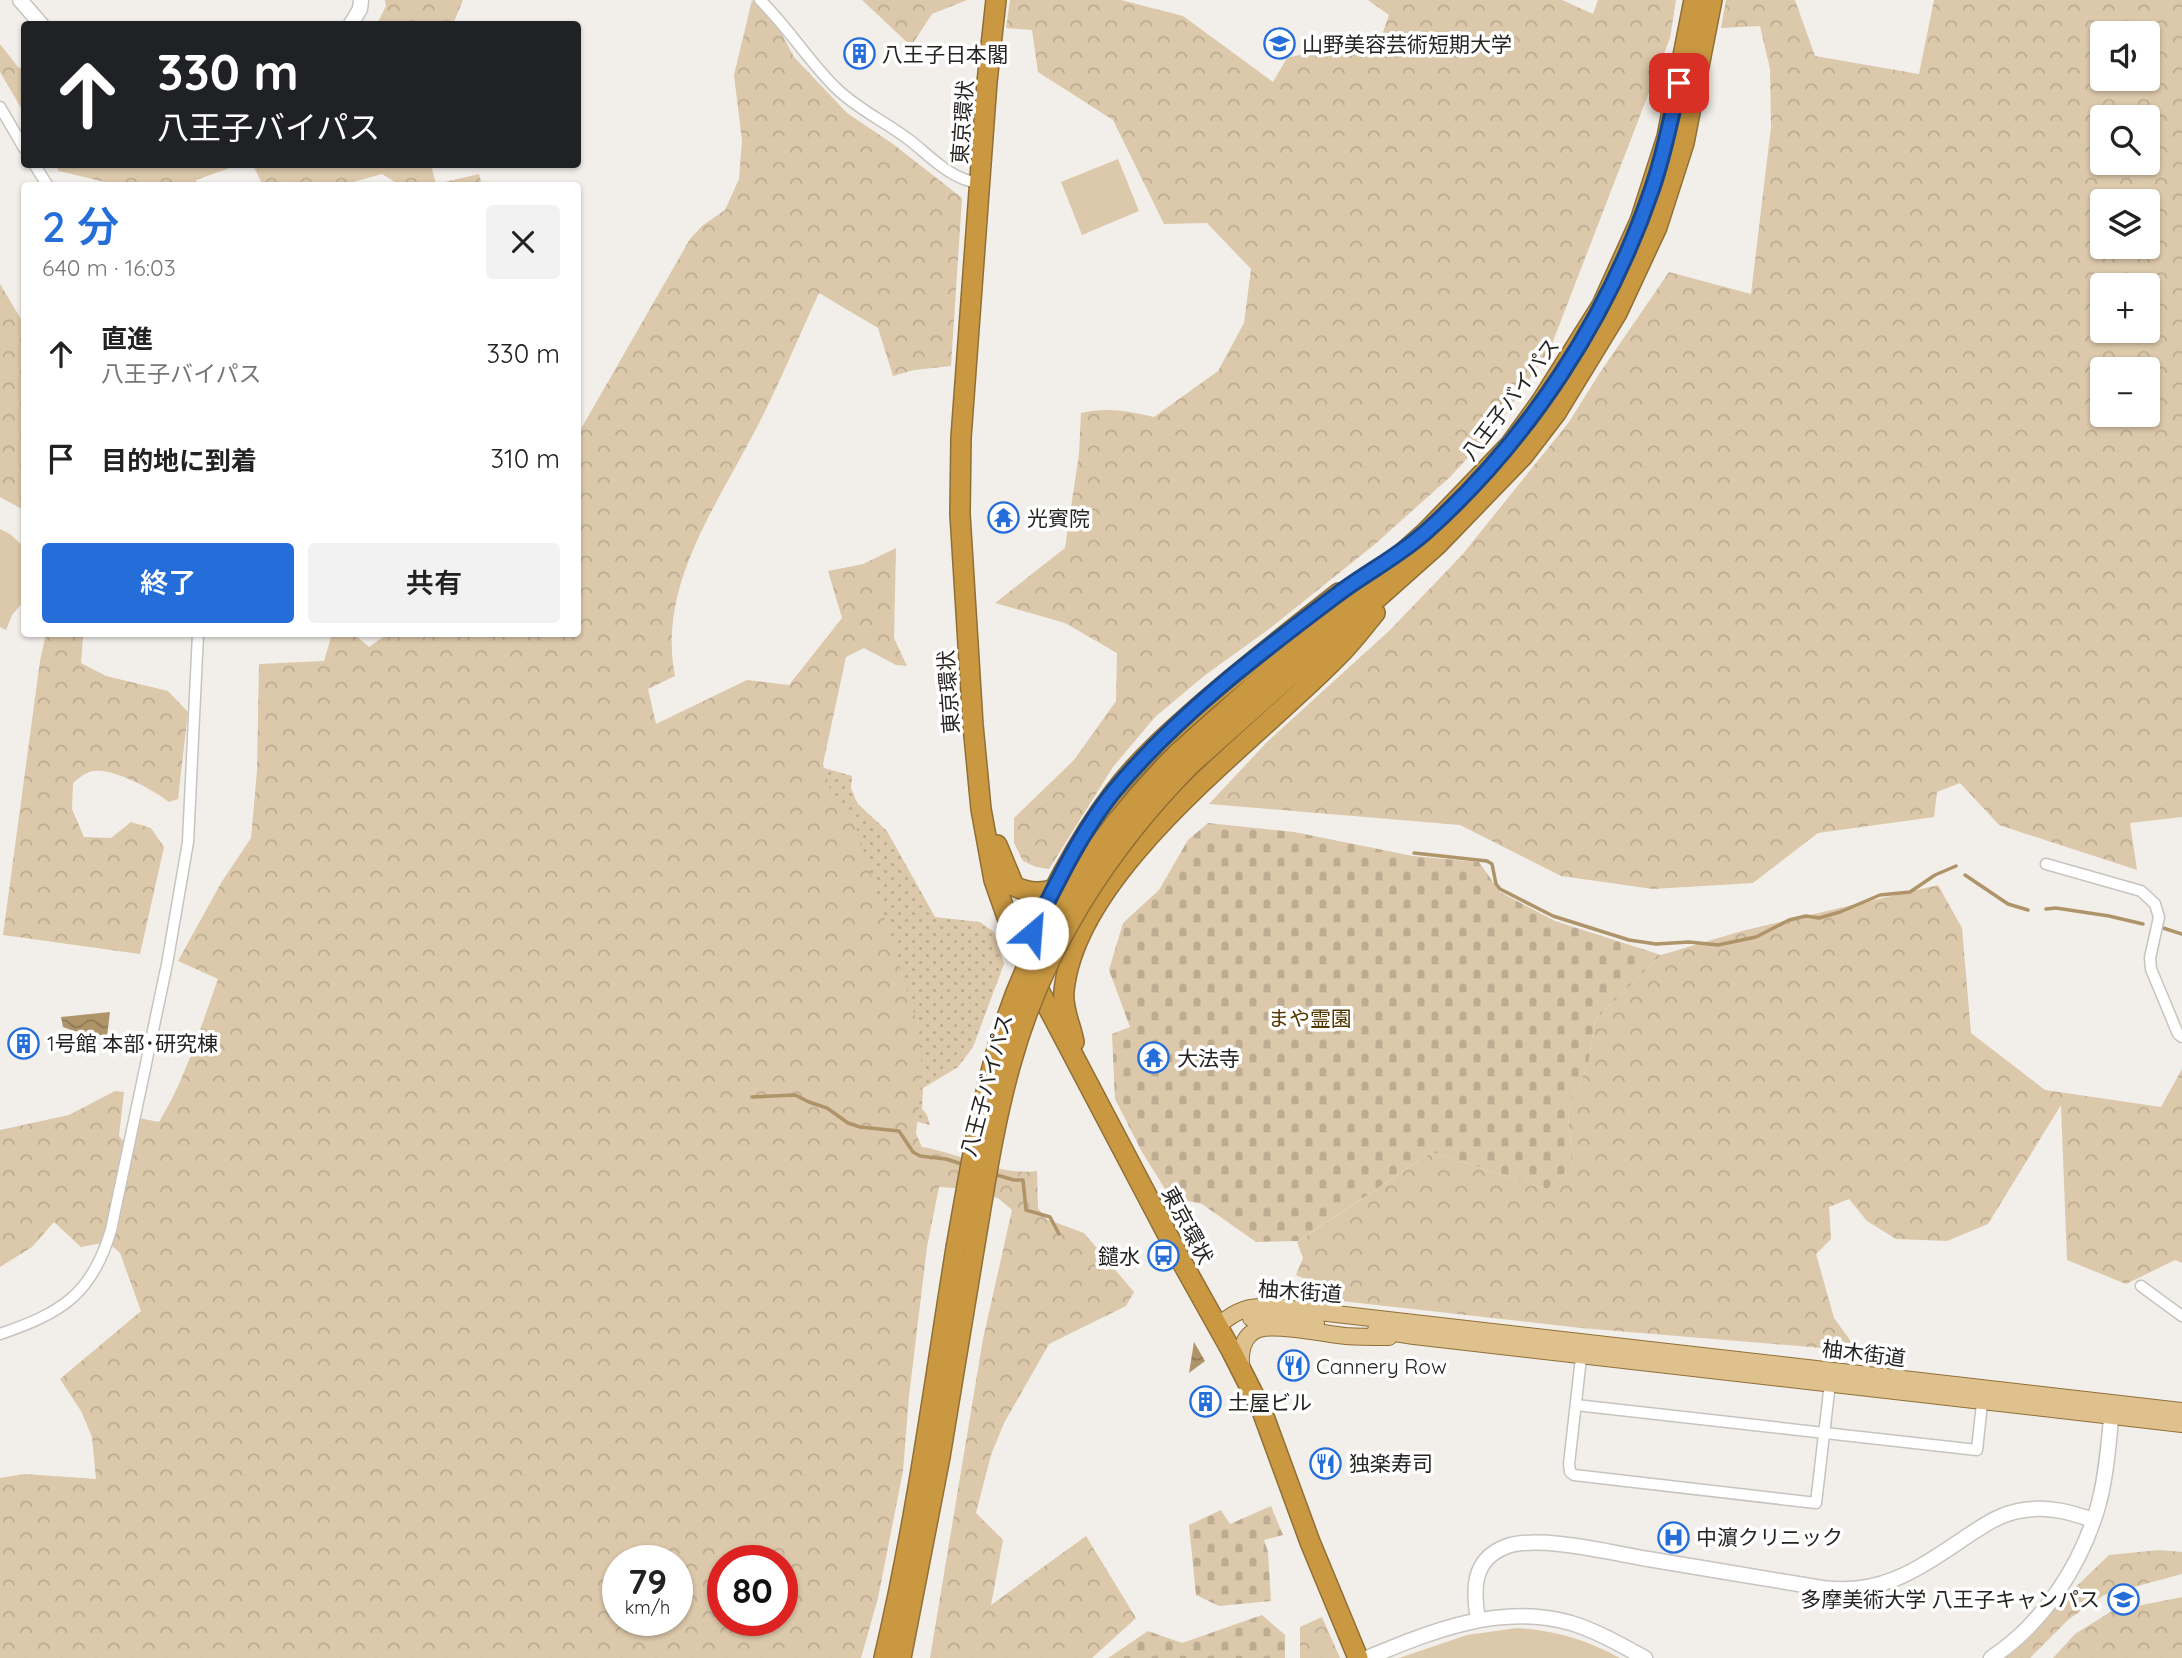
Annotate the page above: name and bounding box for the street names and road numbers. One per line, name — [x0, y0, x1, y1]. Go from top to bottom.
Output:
street label: 東京環状 — [946, 79, 978, 165]
street label: 八王子バイパス — [1456, 333, 1564, 465]
street label: 東京環状 — [932, 649, 964, 735]
street label: 八王子バイパス — [954, 1011, 1018, 1159]
street label: 東京環状 — [1157, 1182, 1219, 1268]
street label: 柚木街道 — [1257, 1275, 1343, 1307]
street label: 柚木街道 — [1821, 1335, 1907, 1371]

